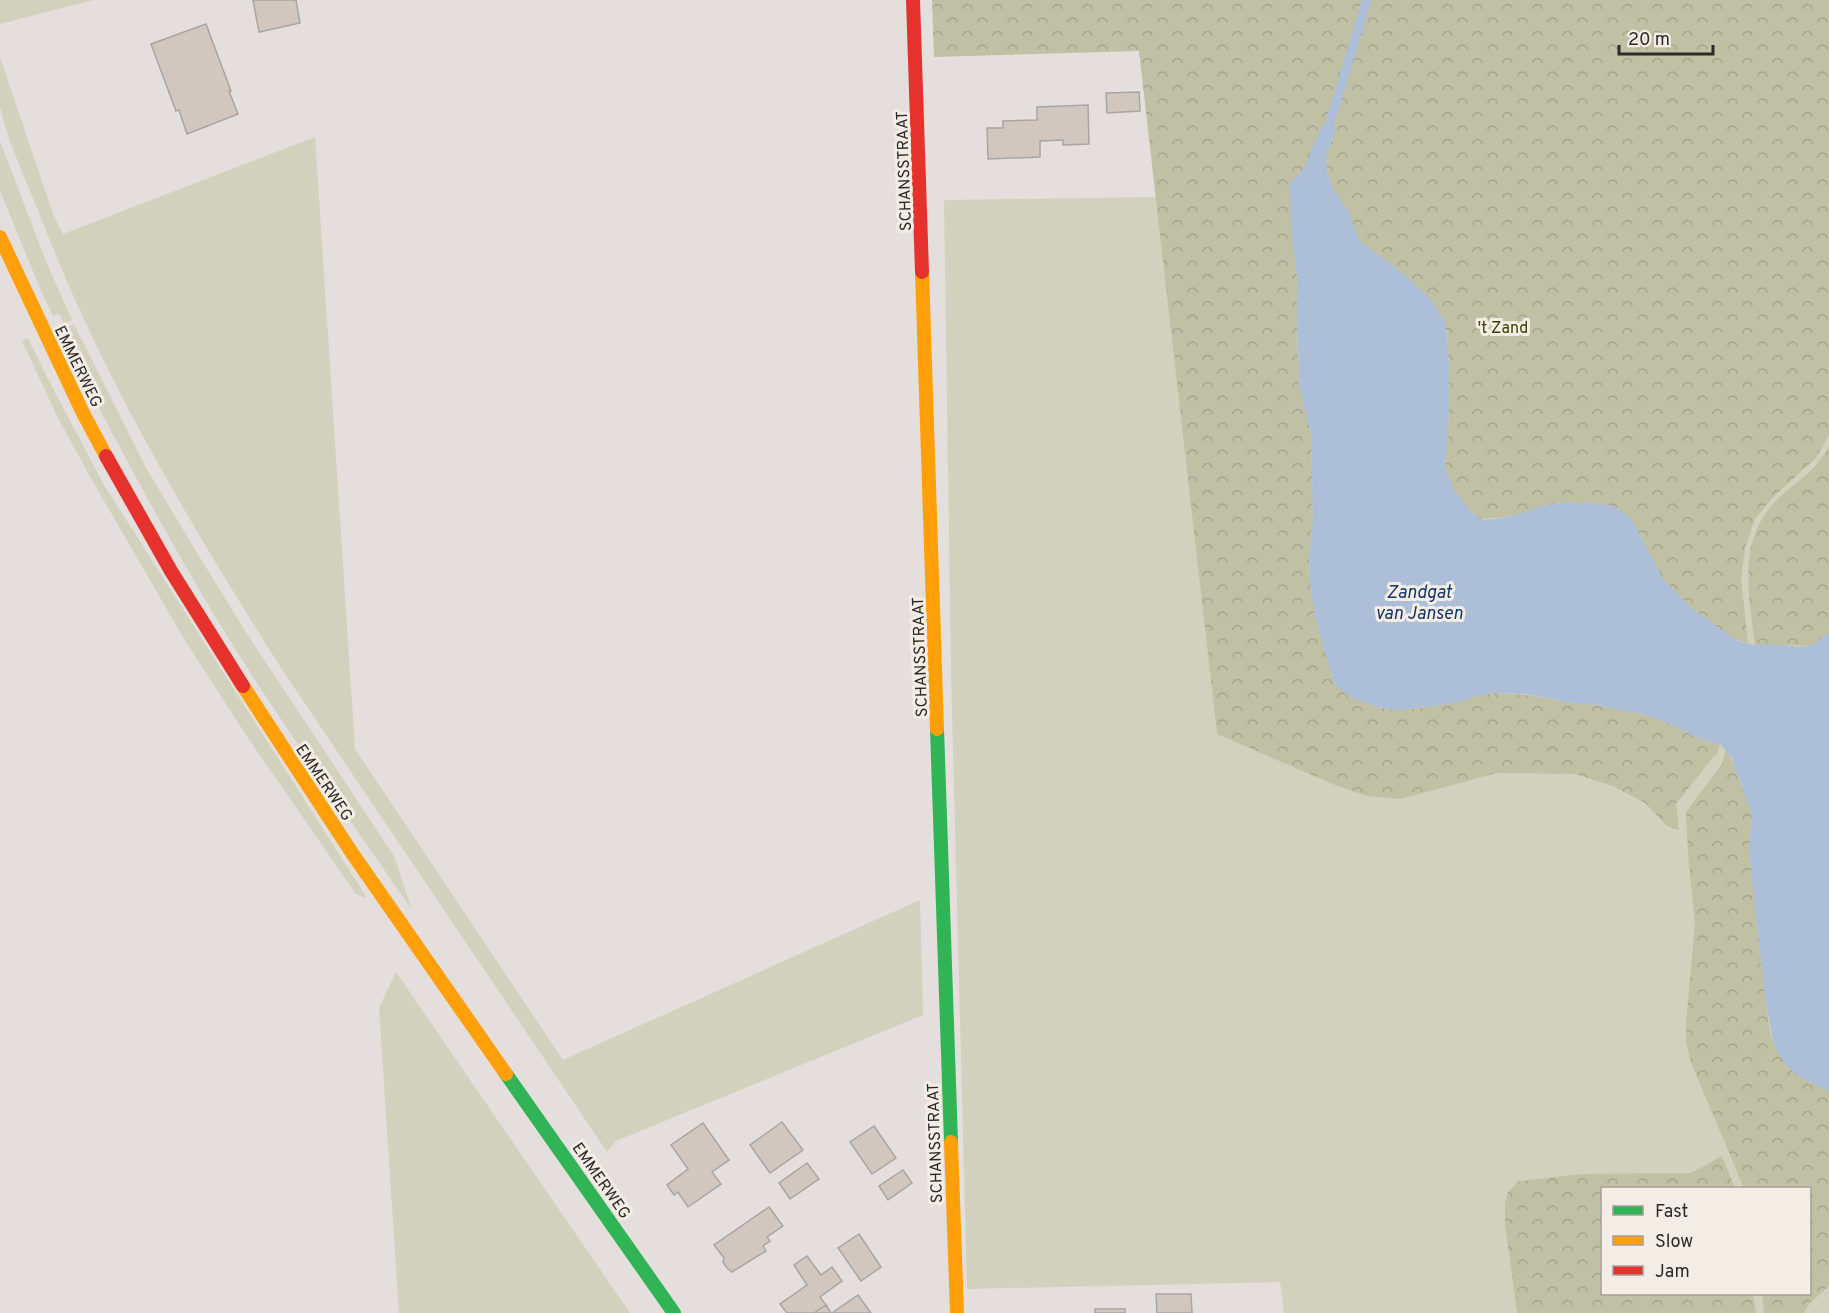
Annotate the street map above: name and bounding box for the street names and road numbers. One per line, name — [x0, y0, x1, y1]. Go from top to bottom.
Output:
street label: SCHANSSTRAAT — [893, 110, 917, 231]
street label: EMMERWEG — [49, 323, 106, 411]
street label: SCHANSSTRAAT — [909, 596, 933, 717]
street label: EMMERWEG — [290, 741, 356, 825]
street label: SCHANSSTRAAT — [924, 1082, 948, 1203]
street label: EMMERWEG — [567, 1139, 634, 1223]

